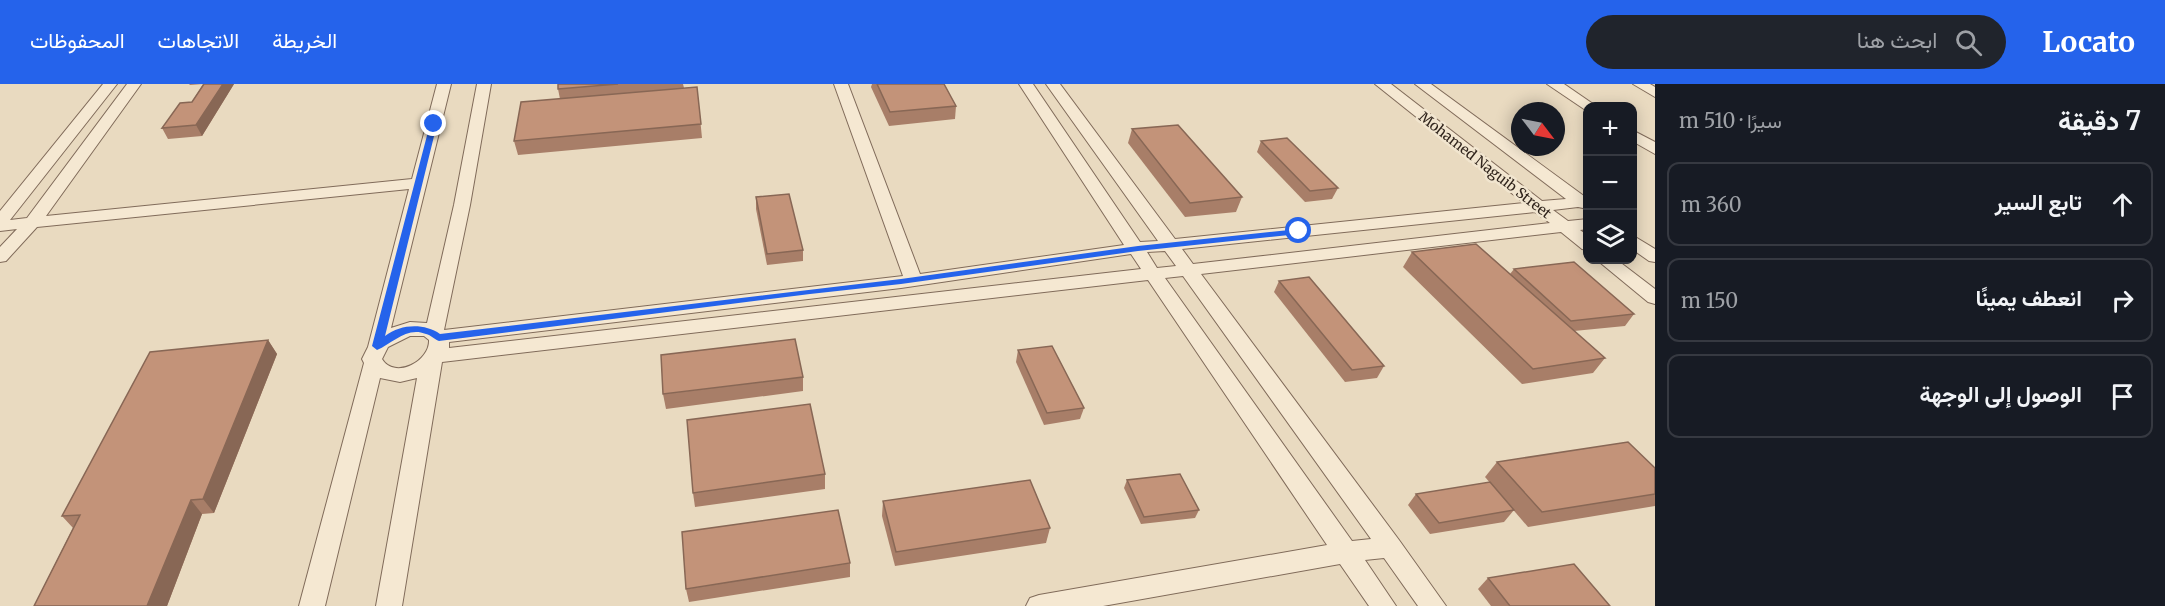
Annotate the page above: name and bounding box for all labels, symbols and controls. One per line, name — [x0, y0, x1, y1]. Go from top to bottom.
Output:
search box — [1586, 15, 2006, 69]
text: Locato — [2042, 24, 2135, 60]
text: ابحث هنا — [1857, 26, 1937, 54]
icon: search — [1952, 26, 1985, 59]
text: المحفوظات — [30, 27, 125, 54]
text: الاتجاهات — [158, 27, 239, 54]
text: الخريطة — [272, 27, 337, 54]
north arrow — [1511, 102, 1565, 156]
map controls — [1583, 102, 1637, 264]
button: + — [1583, 102, 1637, 156]
text: 7 دقيقة — [2058, 104, 2141, 137]
street label: Mohamed Naguib Street — [1415, 108, 1555, 223]
text: سيرًا · 510 m — [1679, 108, 1782, 133]
route end — [420, 110, 446, 136]
button: − — [1583, 156, 1637, 210]
text: تابع السير — [1995, 188, 2082, 216]
icon: ahead — [2106, 188, 2139, 221]
text: 360 m — [1681, 192, 1742, 217]
button: layers — [1583, 210, 1637, 264]
route start — [1285, 217, 1311, 243]
text: انعطف يمينًا — [1975, 284, 2082, 312]
icon: right — [2106, 284, 2139, 317]
text: 150 m — [1681, 288, 1738, 313]
text: الوصول إلى الوجهة — [1919, 380, 2082, 408]
icon: arrive — [2106, 380, 2139, 413]

